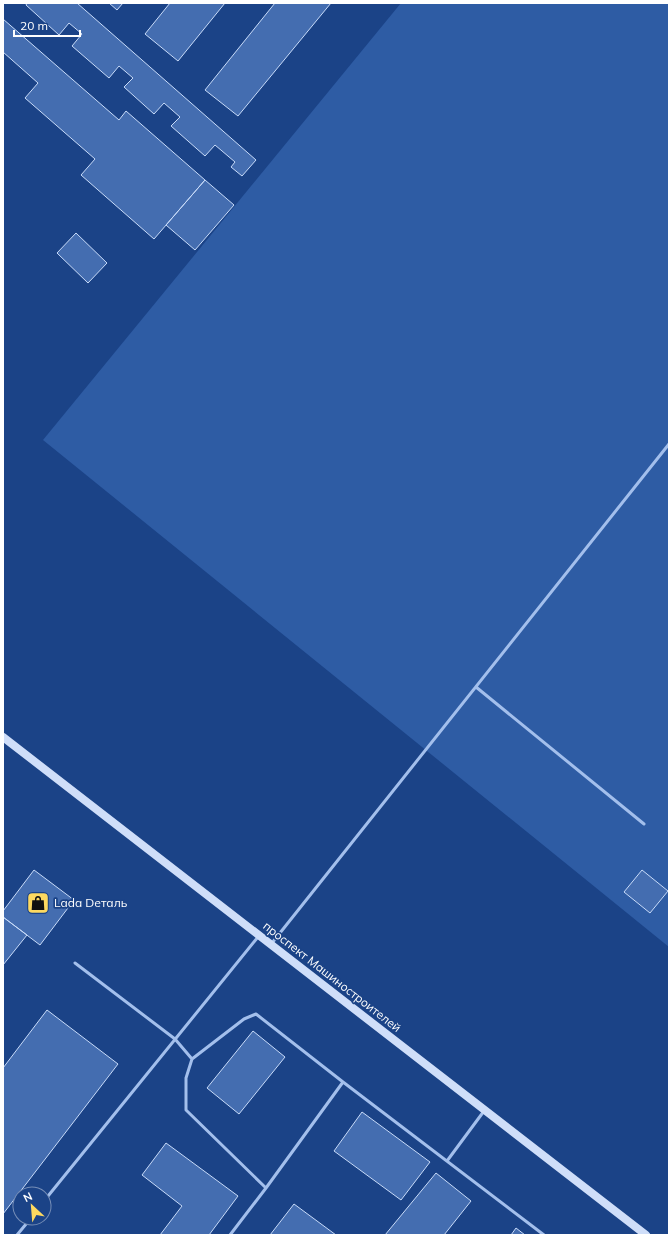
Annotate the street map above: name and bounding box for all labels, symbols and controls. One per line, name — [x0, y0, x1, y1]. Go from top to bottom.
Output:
scale bar — [14, 12, 80, 38]
text: 20 m — [20, 18, 48, 33]
shop icon: Lada Dеталь — [25, 890, 51, 916]
place label: Lada Dеталь — [54, 895, 128, 910]
street label: проспект Машиностроителей — [260, 918, 404, 1035]
north arrow — [12, 1186, 52, 1226]
text: N — [21, 1189, 34, 1205]

